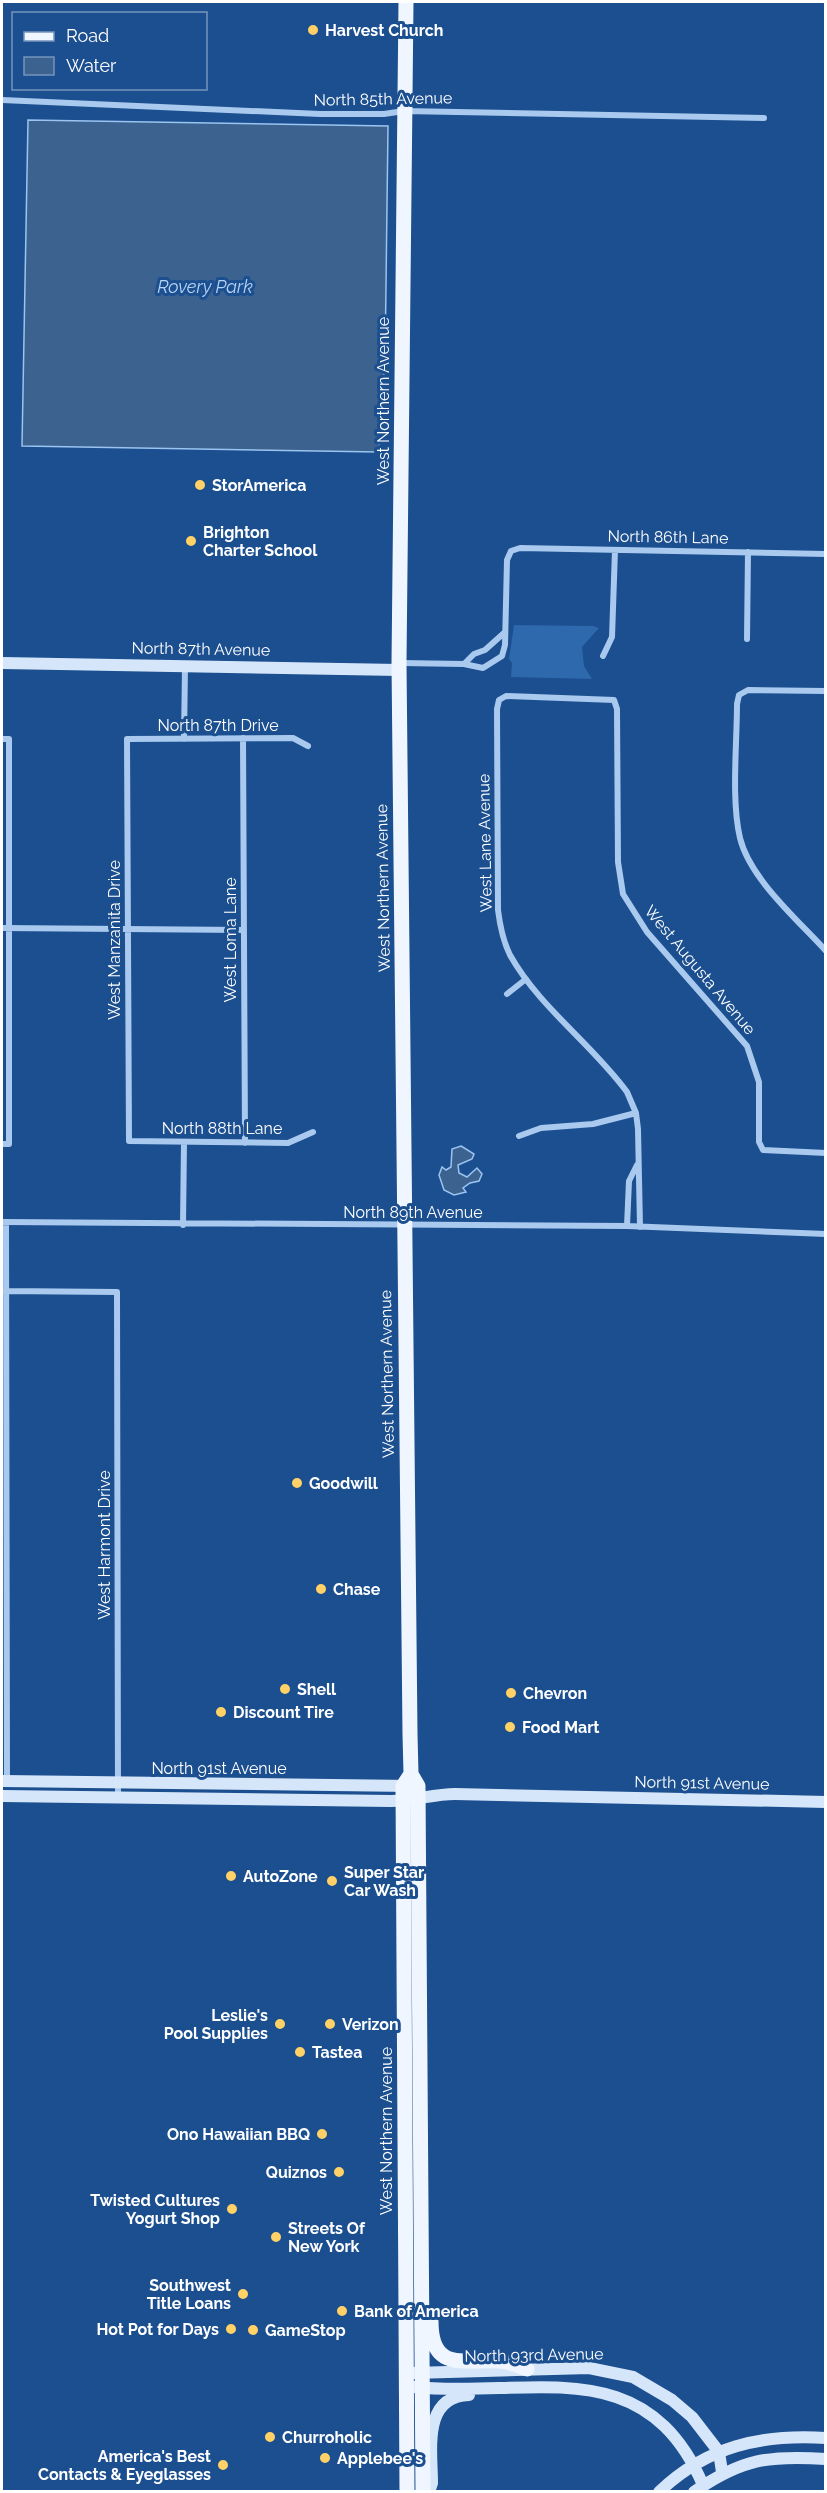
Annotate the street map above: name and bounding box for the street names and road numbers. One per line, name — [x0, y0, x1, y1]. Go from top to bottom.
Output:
street label: North 85th Avenue — [313, 88, 453, 110]
street label: West Northern Avenue — [374, 317, 393, 485]
street label: North 86th Lane — [607, 526, 729, 548]
street label: North 87th Avenue — [132, 638, 270, 660]
street label: North 87th Drive — [157, 716, 279, 735]
street label: West Lane Avenue — [474, 773, 496, 913]
street label: West Northern Avenue — [372, 804, 394, 972]
street label: West Manzanita Drive — [105, 860, 124, 1020]
street label: West Loma Lane — [221, 877, 240, 1003]
street label: West Augusta Avenue — [640, 902, 760, 1038]
street label: North 88th Lane — [162, 1119, 282, 1138]
street label: North 89th Avenue — [343, 1203, 483, 1222]
street label: West Northern Avenue — [376, 1290, 398, 1458]
street label: West Harmont Drive — [95, 1470, 114, 1620]
street label: North 91st Avenue — [151, 1759, 287, 1778]
street label: North 91st Avenue — [634, 1772, 770, 1794]
street label: West Northern Avenue — [377, 2047, 396, 2215]
street label: North 93rd Avenue — [464, 2344, 604, 2366]

